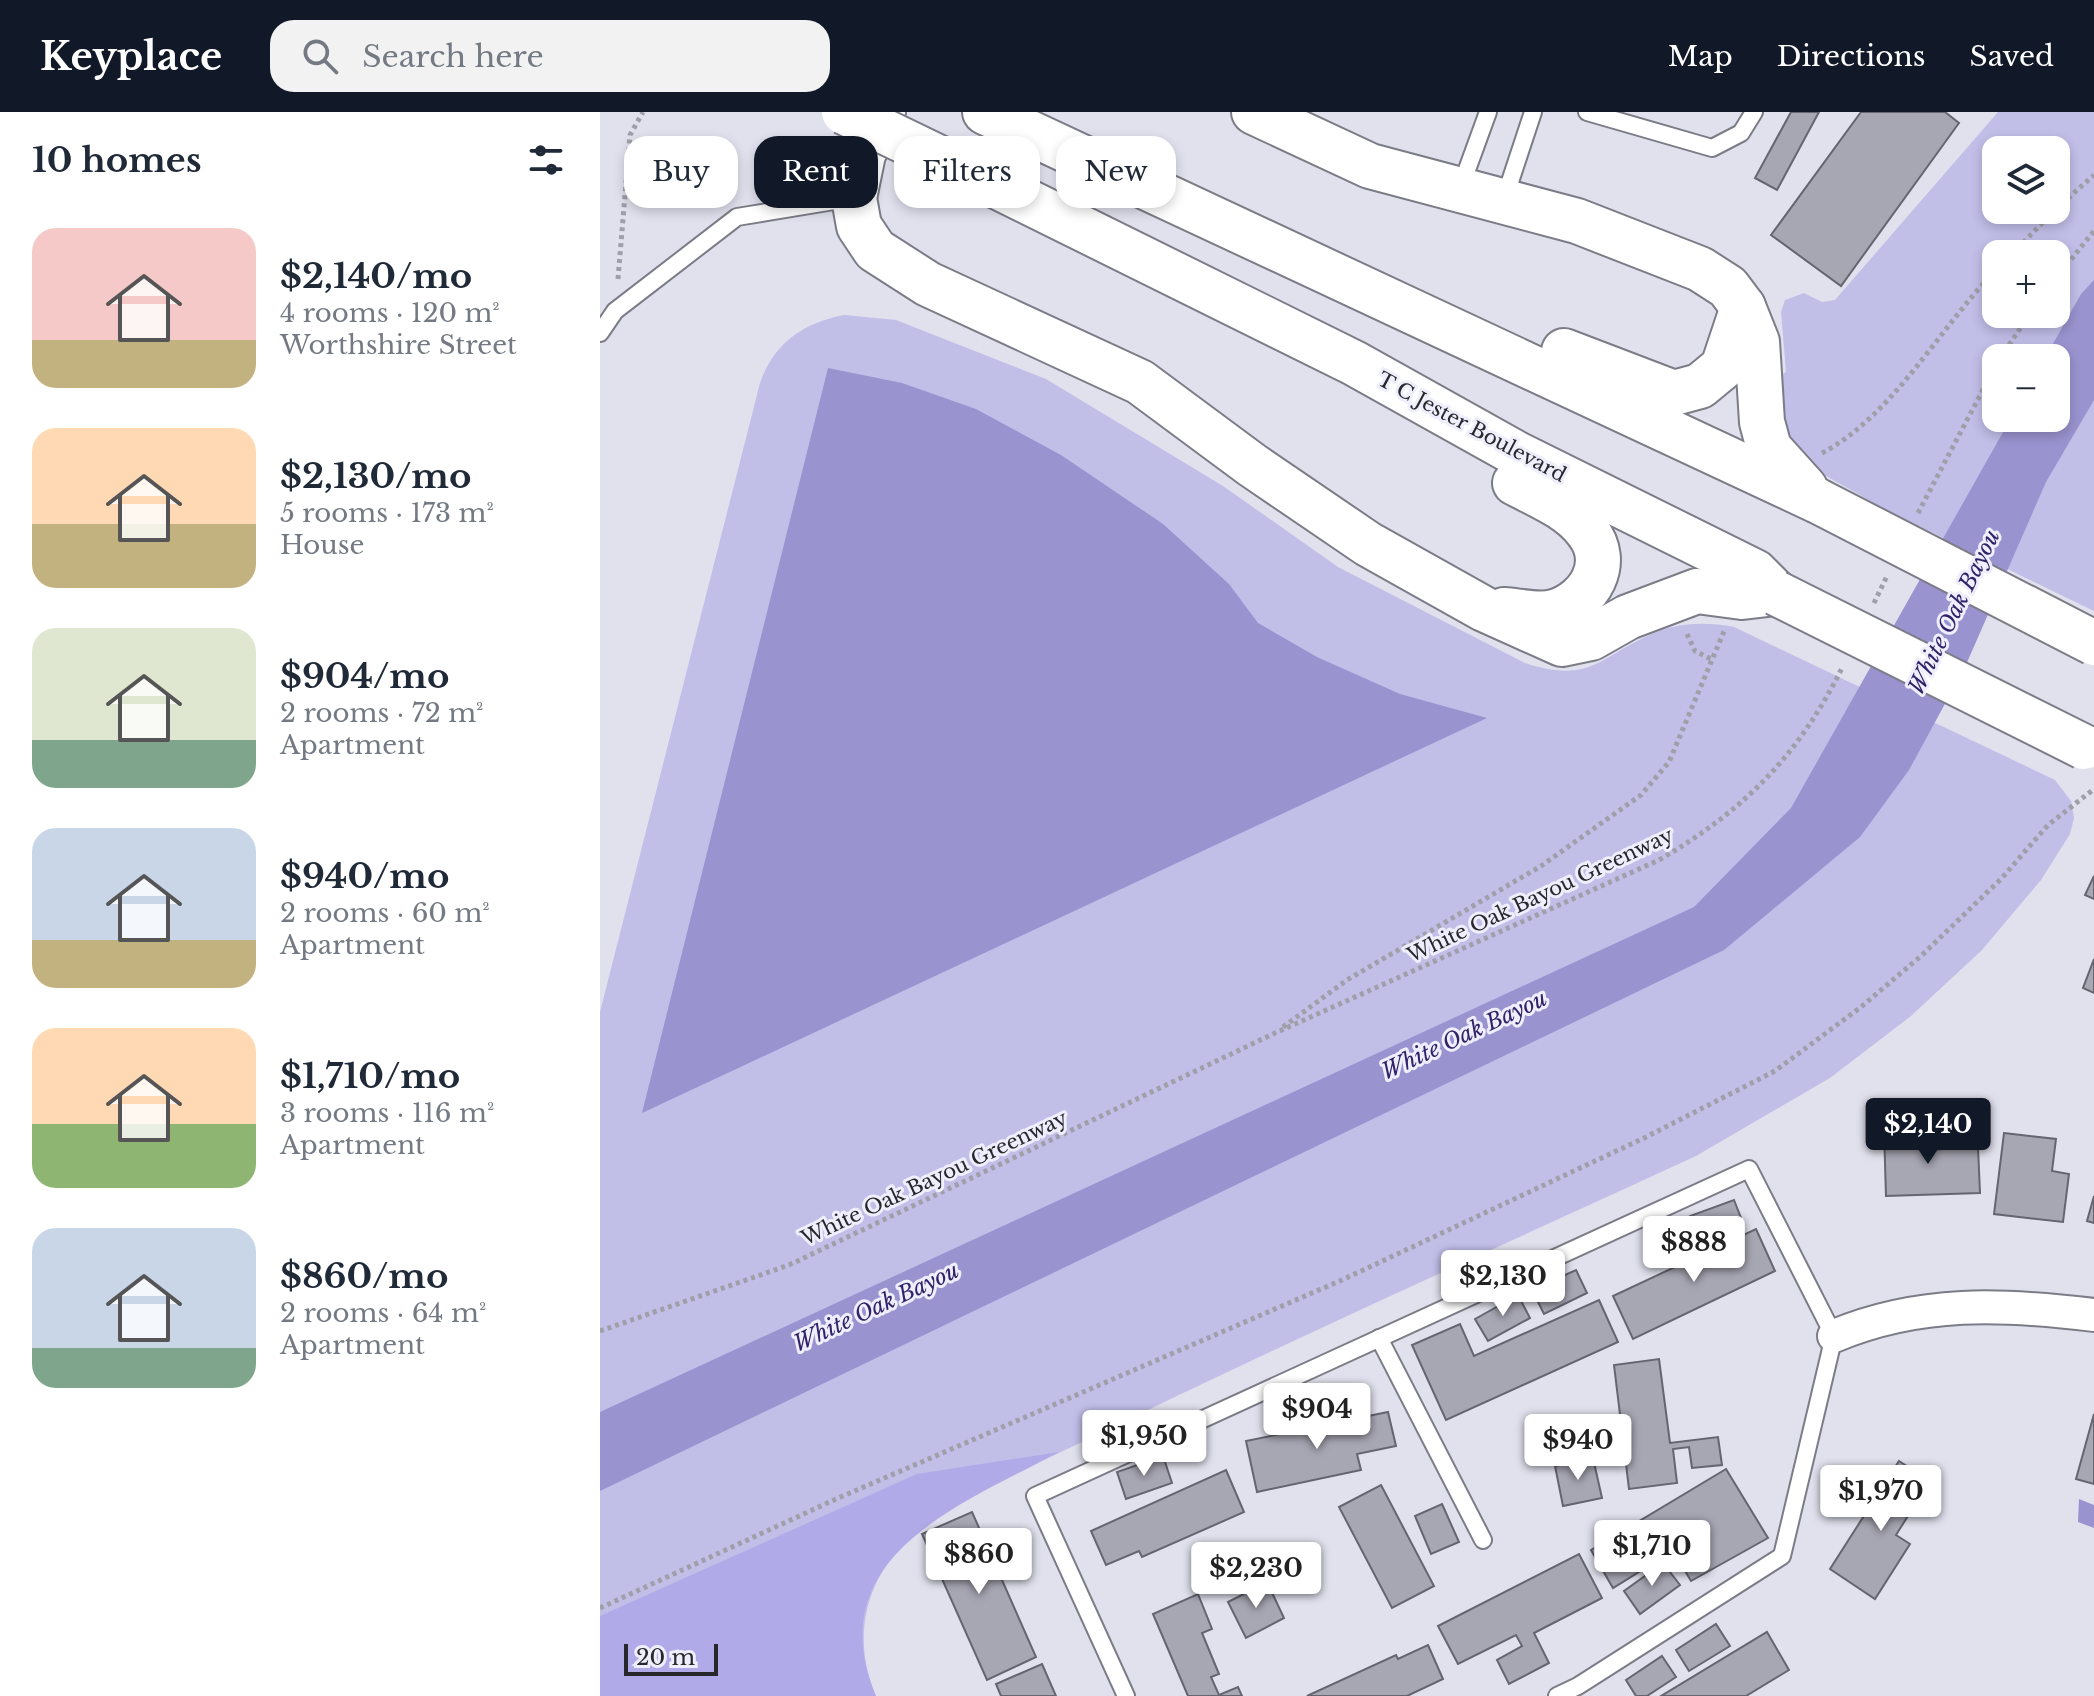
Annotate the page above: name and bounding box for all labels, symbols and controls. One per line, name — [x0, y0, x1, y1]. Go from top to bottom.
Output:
search box — [270, 20, 830, 92]
text: Keyplace — [40, 33, 222, 80]
icon: search — [298, 34, 342, 78]
text: Search here — [362, 38, 544, 75]
text: Map — [1668, 39, 1733, 74]
text: Directions — [1777, 39, 1926, 74]
text: Saved — [1970, 39, 2054, 74]
chip: Buy — [624, 136, 738, 208]
chip: Rent — [754, 136, 878, 208]
chip: Filters — [894, 136, 1040, 208]
chip: New — [1056, 136, 1176, 208]
map controls — [1982, 136, 2070, 432]
button: layers — [1982, 136, 2070, 224]
icon: filters — [524, 138, 568, 182]
text: 10 homes — [32, 139, 202, 181]
button: + — [1982, 240, 2070, 328]
text: $2,140/mo — [280, 255, 472, 297]
icon: home — [96, 260, 192, 356]
text: 4 rooms · 120 m² — [280, 297, 500, 329]
text: Worthshire Street — [280, 329, 517, 361]
button: − — [1982, 344, 2070, 432]
street label: T C Jester Boulevard — [1374, 367, 1570, 487]
text: $2,130/mo — [280, 455, 471, 497]
icon: home — [96, 460, 192, 556]
text: 5 rooms · 173 m² — [280, 497, 494, 529]
water label: White Oak Bayou — [1902, 525, 2006, 699]
text: House — [280, 529, 364, 561]
text: $904/mo — [280, 655, 449, 697]
icon: home — [96, 660, 192, 756]
text: 2 rooms · 72 m² — [280, 697, 483, 729]
text: Apartment — [280, 729, 425, 761]
street label: White Oak Bayou Greenway — [1402, 823, 1677, 968]
text: $940/mo — [280, 855, 449, 897]
icon: home — [96, 860, 192, 956]
text: 2 rooms · 60 m² — [280, 897, 490, 929]
text: Apartment — [280, 929, 425, 961]
water label: White Oak Bayou — [1377, 985, 1551, 1085]
text: $1,710/mo — [280, 1055, 460, 1097]
icon: home — [96, 1060, 192, 1156]
text: 3 rooms · 116 m² — [280, 1097, 494, 1129]
pin: $2,140 — [1863, 1098, 1993, 1166]
street label: White Oak Bayou Greenway — [796, 1106, 1071, 1251]
text: $2,140 — [1884, 1108, 1972, 1140]
text: Apartment — [280, 1129, 425, 1161]
pin: $888 — [1647, 1216, 1741, 1284]
text: $888 — [1661, 1226, 1727, 1258]
pin: $2,130 — [1438, 1250, 1568, 1318]
text: $860/mo — [280, 1255, 448, 1297]
water label: White Oak Bayou — [789, 1257, 963, 1357]
icon: home — [96, 1260, 192, 1356]
text: $2,130 — [1459, 1260, 1547, 1292]
text: 2 rooms · 64 m² — [280, 1297, 486, 1329]
text: Apartment — [280, 1329, 425, 1361]
pin: $904 — [1270, 1383, 1364, 1451]
text: $904 — [1281, 1393, 1353, 1425]
pin: $1,950 — [1079, 1410, 1209, 1478]
pin: $940 — [1531, 1414, 1625, 1482]
text: $1,950 — [1100, 1420, 1188, 1452]
text: $940 — [1542, 1424, 1614, 1456]
pin: $1,970 — [1816, 1465, 1946, 1533]
text: $1,970 — [1838, 1475, 1924, 1507]
pin: $1,710 — [1587, 1520, 1717, 1588]
pin: $860 — [932, 1528, 1026, 1596]
text: $1,710 — [1612, 1530, 1692, 1562]
text: $860 — [944, 1538, 1014, 1570]
pin: $2,230 — [1191, 1542, 1321, 1610]
text: $2,230 — [1209, 1552, 1303, 1584]
scale bar — [624, 1640, 718, 1676]
text: 20 m — [636, 1644, 695, 1671]

